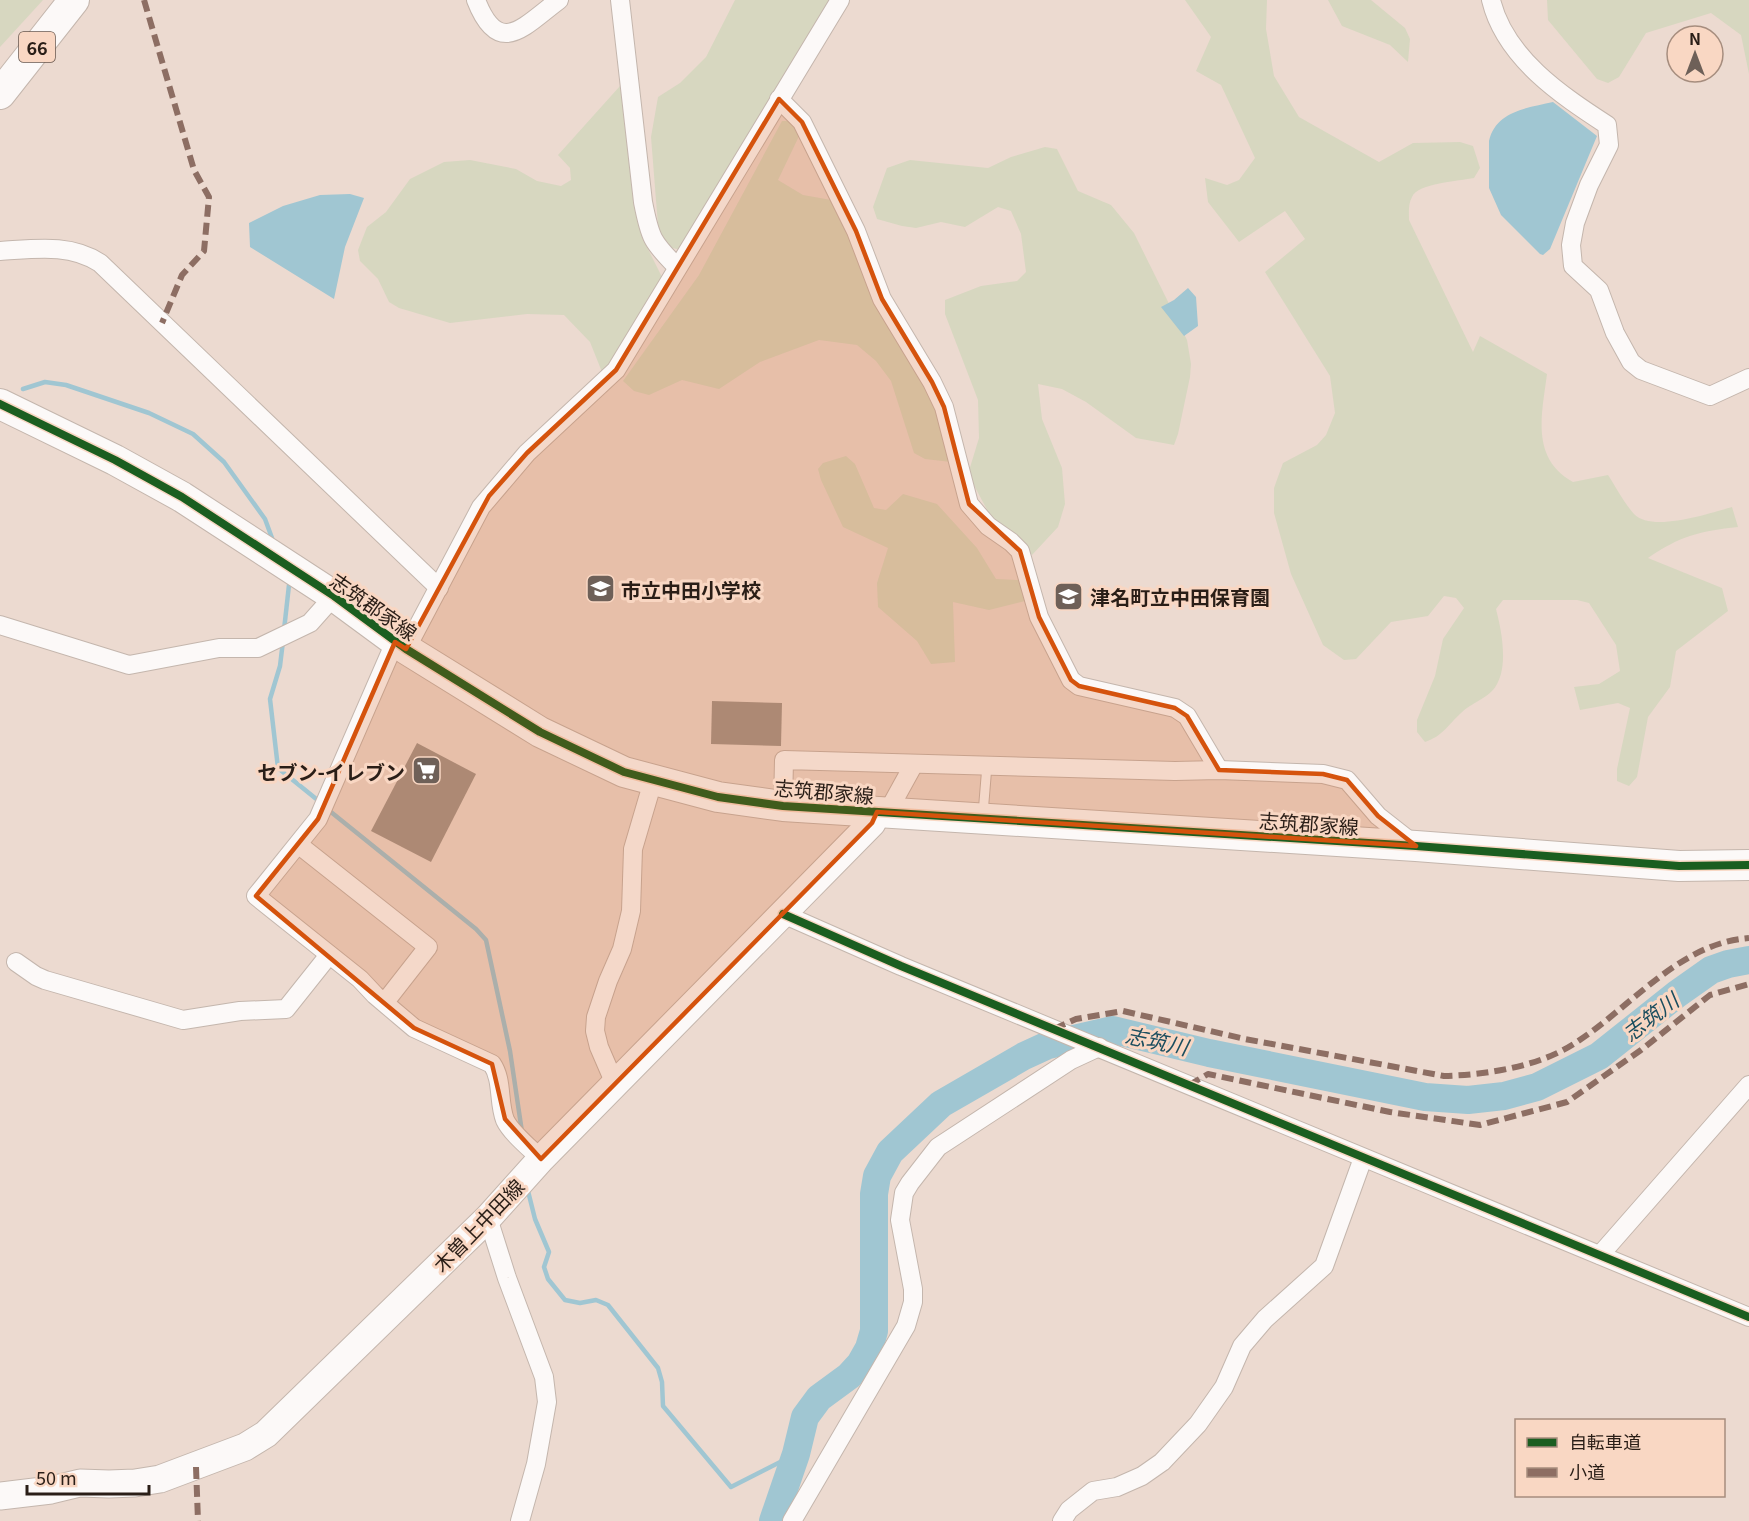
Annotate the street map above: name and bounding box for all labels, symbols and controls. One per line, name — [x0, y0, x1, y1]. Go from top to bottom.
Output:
north arrow — [1665, 24, 1725, 84]
text: N — [1689, 26, 1701, 50]
road number: 66 — [19, 32, 55, 62]
street label: 志筑郡家線 — [325, 565, 423, 647]
school or university icon: 市立中田小学校 — [584, 573, 616, 605]
place label: 市立中田小学校 — [621, 575, 761, 604]
school or university icon: 津名町立中田保育園 — [1053, 580, 1085, 612]
place label: 津名町立中田保育園 — [1090, 582, 1270, 611]
supermarket icon: セブン-イレブン — [410, 755, 442, 787]
place label: セブン-イレブン — [258, 757, 405, 786]
street label: 志筑郡家線 — [773, 772, 875, 810]
street label: 志筑郡家線 — [1258, 805, 1360, 841]
water label: 志筑川 — [1616, 984, 1686, 1047]
water label: 志筑川 — [1123, 1019, 1193, 1062]
street label: 木曽上中田線 — [426, 1172, 530, 1278]
legend — [1515, 1419, 1725, 1497]
text: 自転車道 — [1569, 1428, 1641, 1454]
scale bar — [27, 1458, 148, 1496]
text: 小道 — [1569, 1458, 1605, 1484]
text: 50 m — [36, 1464, 77, 1490]

